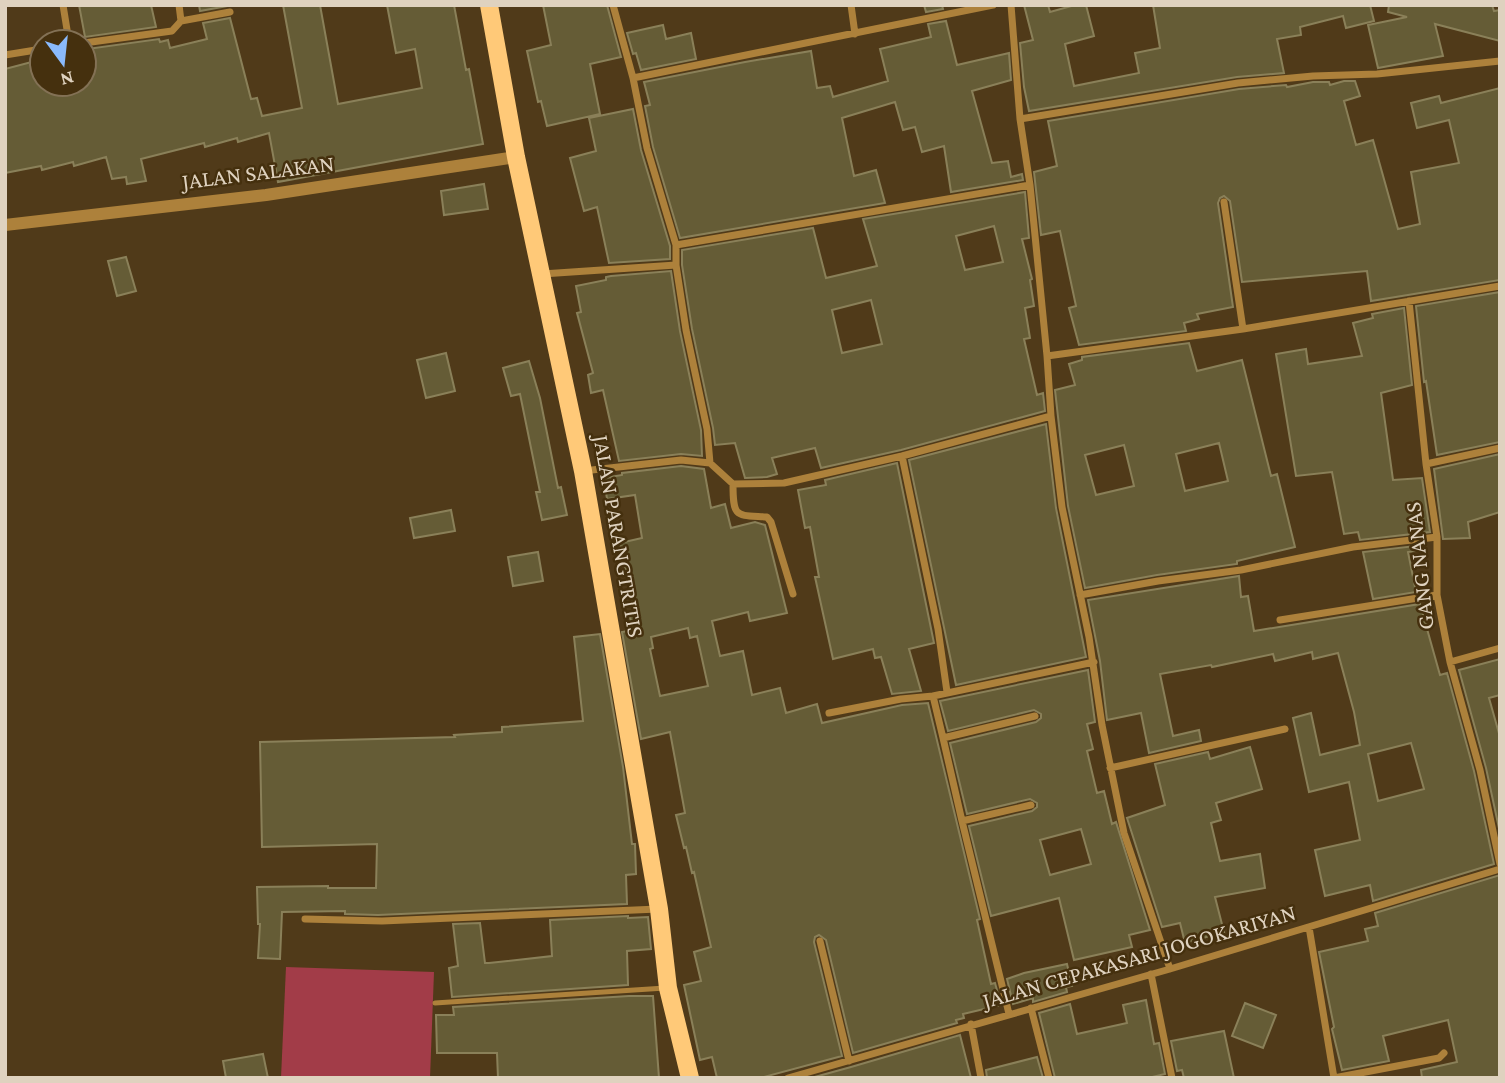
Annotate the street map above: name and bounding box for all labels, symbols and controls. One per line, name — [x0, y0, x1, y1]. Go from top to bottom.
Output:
north arrow — [28, 28, 98, 98]
text: N — [58, 67, 76, 91]
street label: JALAN SALAKAN — [178, 150, 336, 194]
street label: JALAN PARANGTRITIS — [588, 431, 650, 639]
street label: GANG NANAS — [1399, 501, 1439, 631]
street label: JALAN CEPAKASARI JOGOKARIYAN — [977, 899, 1299, 1014]

